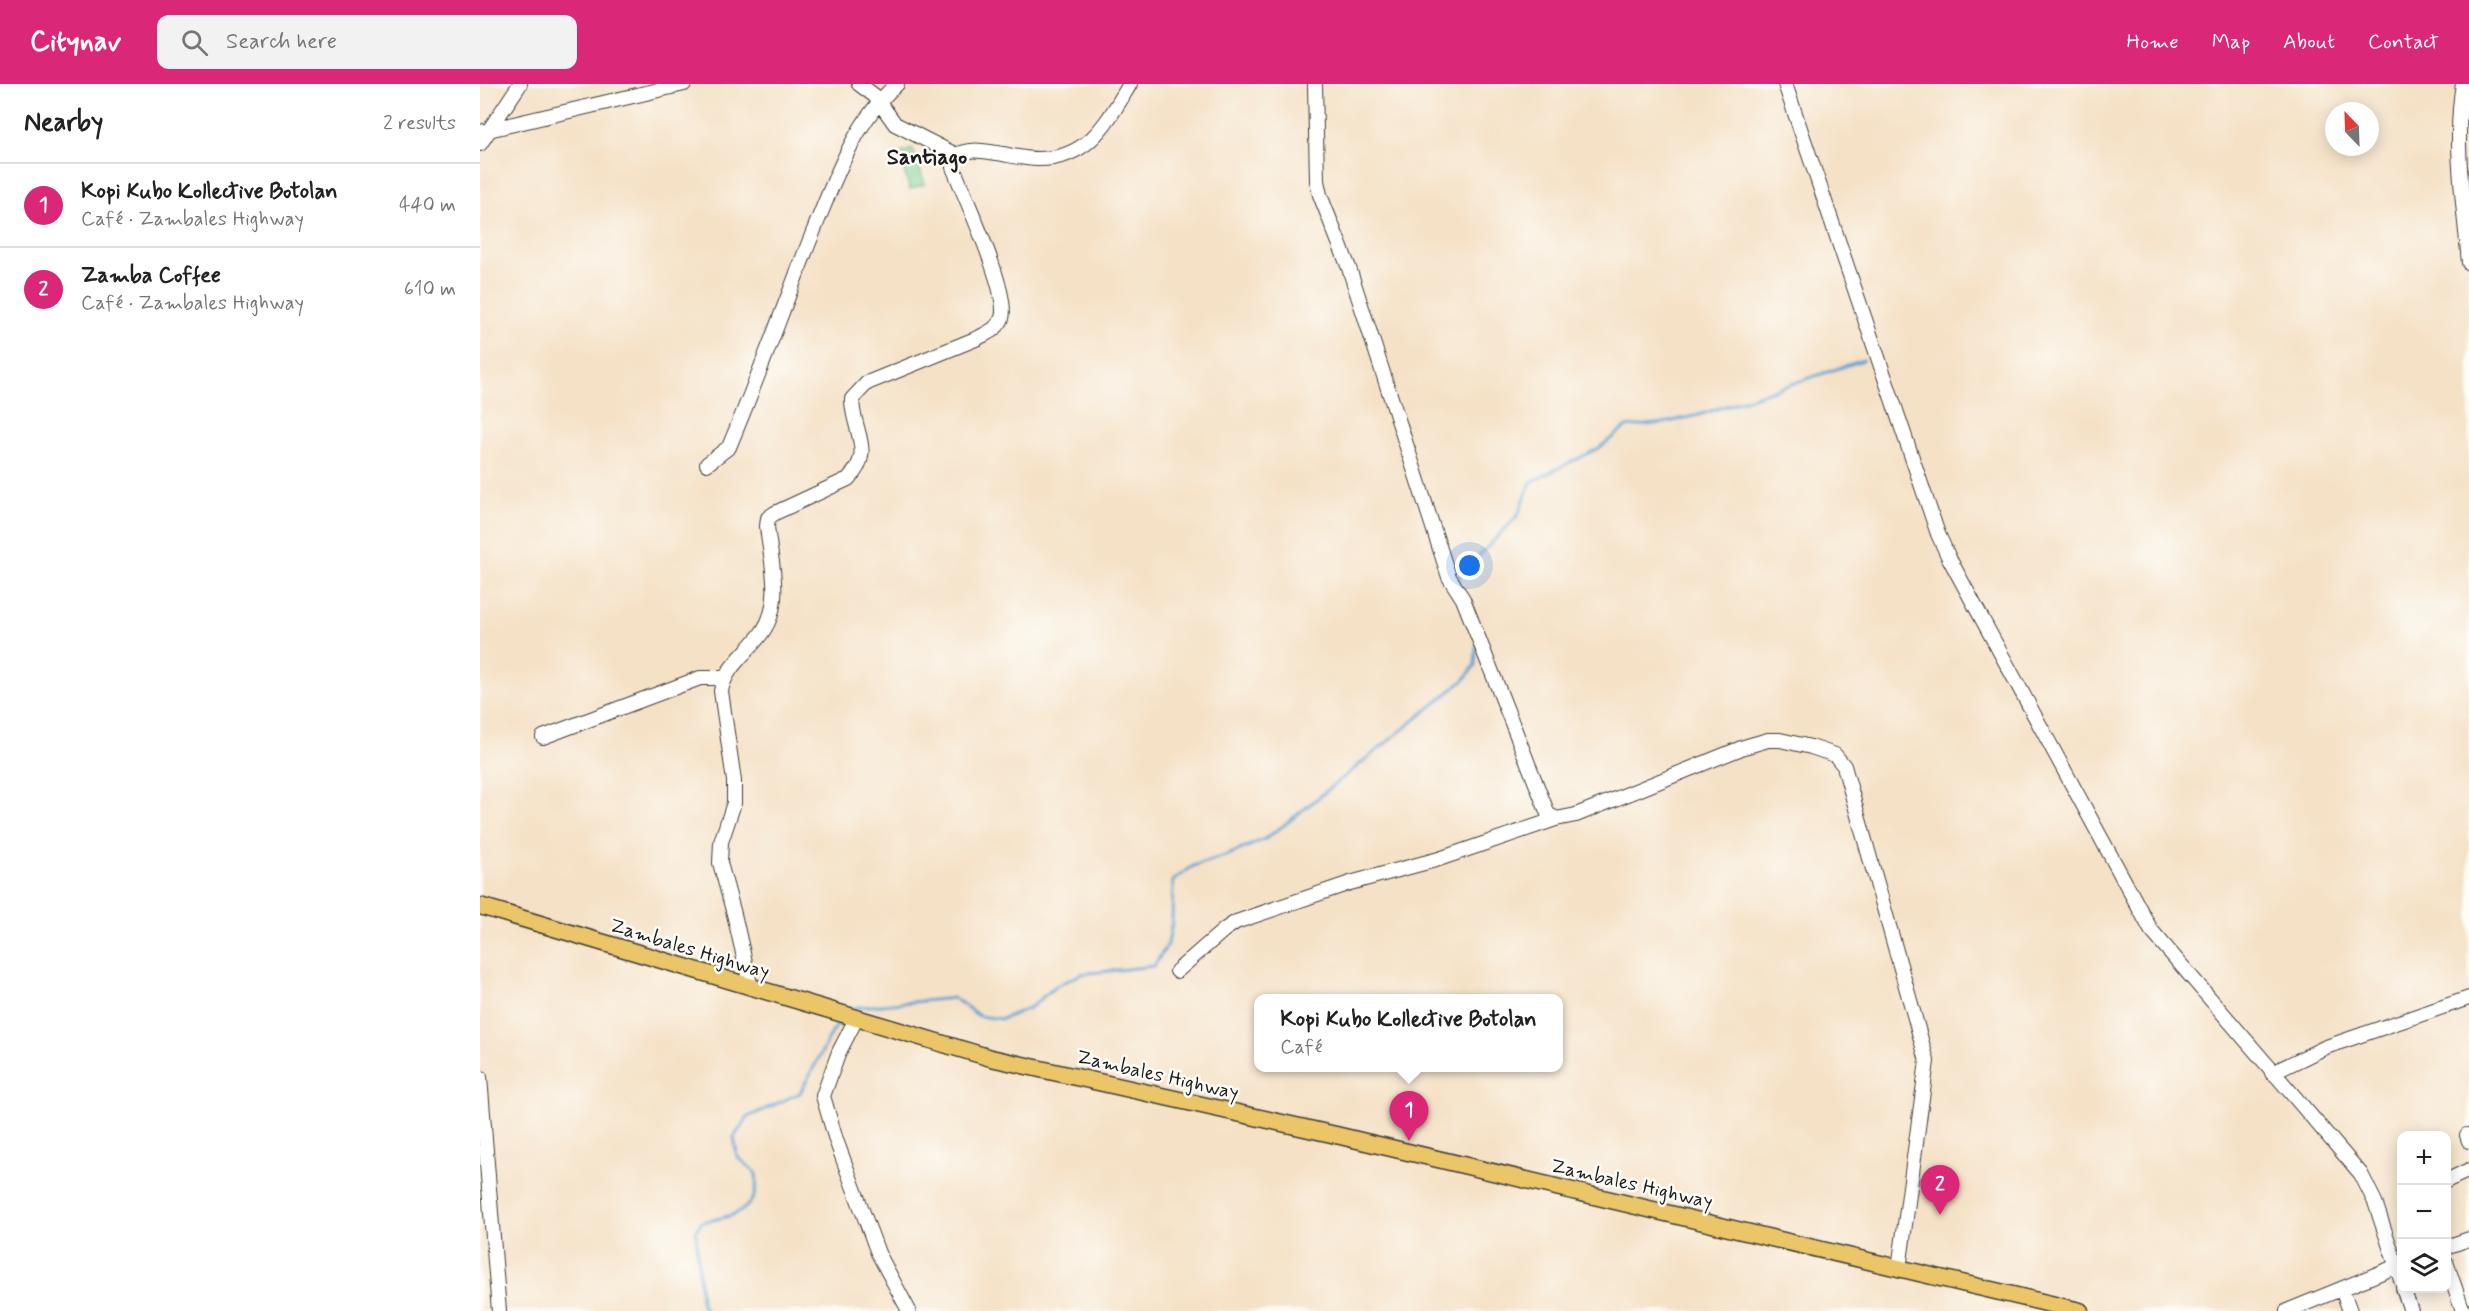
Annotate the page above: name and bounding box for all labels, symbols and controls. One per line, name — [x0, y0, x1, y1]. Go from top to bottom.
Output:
search box — [157, 15, 577, 69]
text: Citynav — [30, 24, 121, 61]
icon: search — [178, 26, 211, 59]
text: Search here — [226, 28, 337, 56]
text: Home — [2127, 28, 2179, 56]
text: Map — [2212, 28, 2250, 56]
text: About — [2283, 28, 2335, 56]
text: Contact — [2368, 28, 2439, 56]
north arrow — [2325, 102, 2379, 156]
text: Nearby — [24, 106, 103, 140]
text: 2 results — [383, 110, 456, 137]
district label: Santiago — [887, 144, 967, 173]
text: Kopi Kubo Kollective Botolan — [81, 178, 338, 206]
text: 1 — [39, 192, 48, 219]
text: 440 m — [399, 192, 456, 219]
text: Café · Zambales Highway — [81, 206, 304, 233]
text: Zamba Coffee — [81, 262, 221, 290]
text: 2 — [39, 276, 48, 303]
text: 610 m — [404, 276, 456, 303]
text: Café · Zambales Highway — [81, 290, 304, 317]
your location — [1455, 551, 1484, 580]
street label: Zambales Highway — [607, 912, 773, 987]
popup — [1254, 994, 1563, 1072]
text: Kopi Kubo Kollective Botolan — [1280, 1006, 1537, 1034]
text: Café — [1280, 1034, 1322, 1061]
street label: Zambales Highway — [1074, 1044, 1241, 1107]
pin: 1 — [1390, 1092, 1428, 1141]
map controls — [2397, 1131, 2451, 1293]
button: + — [2397, 1131, 2451, 1185]
street label: Zambales Highway — [1548, 1153, 1715, 1216]
pin: 2 — [1920, 1166, 1960, 1215]
button: − — [2397, 1185, 2451, 1239]
button: layers — [2397, 1239, 2451, 1293]

